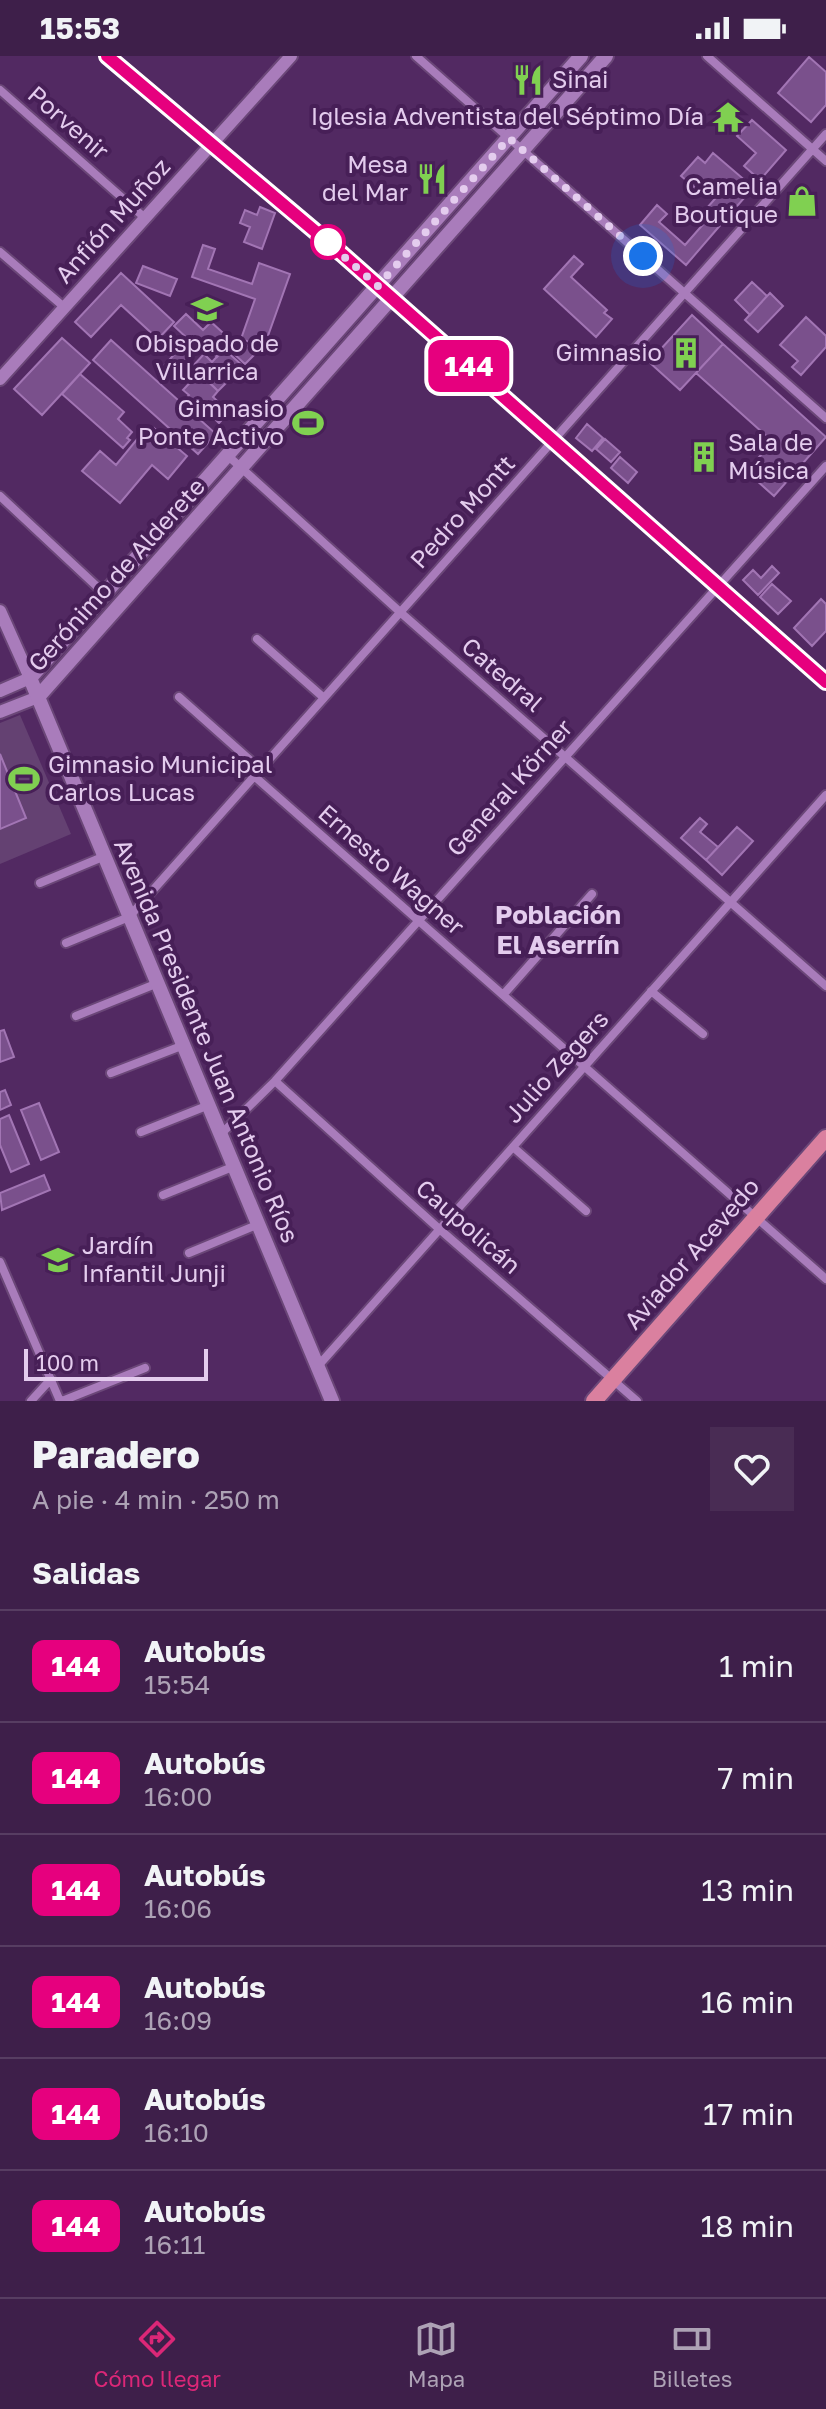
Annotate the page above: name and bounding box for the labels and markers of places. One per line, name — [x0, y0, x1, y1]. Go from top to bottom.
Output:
restaurant icon: Sinai — [511, 63, 545, 97]
place label: Sinai — [552, 64, 609, 93]
temple icon: Iglesia Adventista del Séptimo Día — [711, 100, 745, 134]
place label: Iglesia Adventista del Séptimo Día — [311, 101, 704, 130]
place label: Mesa del Mar — [322, 149, 408, 206]
restaurant icon: Mesa del Mar — [415, 162, 449, 196]
place label: Camelia Boutique — [674, 171, 778, 228]
shop icon: Camelia Boutique — [785, 184, 819, 218]
unlabelled marker — [311, 225, 345, 259]
school or university icon: Obispado de Villarrica — [190, 292, 224, 326]
place label: Obispado de Villarrica — [135, 328, 279, 385]
building icon: Gimnasio — [669, 336, 703, 370]
place label: Gimnasio — [556, 337, 662, 366]
place label: Gimnasio Ponte Activo — [138, 393, 284, 450]
sports icon: Gimnasio Ponte Activo — [291, 406, 325, 440]
place label: Sala de Música — [728, 427, 813, 484]
building icon: Sala de Música — [687, 440, 721, 474]
place label: Gimnasio Municipal Carlos Lucas — [48, 749, 272, 806]
sports icon: Gimnasio Municipal Carlos Lucas — [7, 762, 41, 796]
place label: Jardín Infantil Junji — [82, 1230, 226, 1287]
school or university icon: Jardín Infantil Junji — [41, 1243, 75, 1277]

